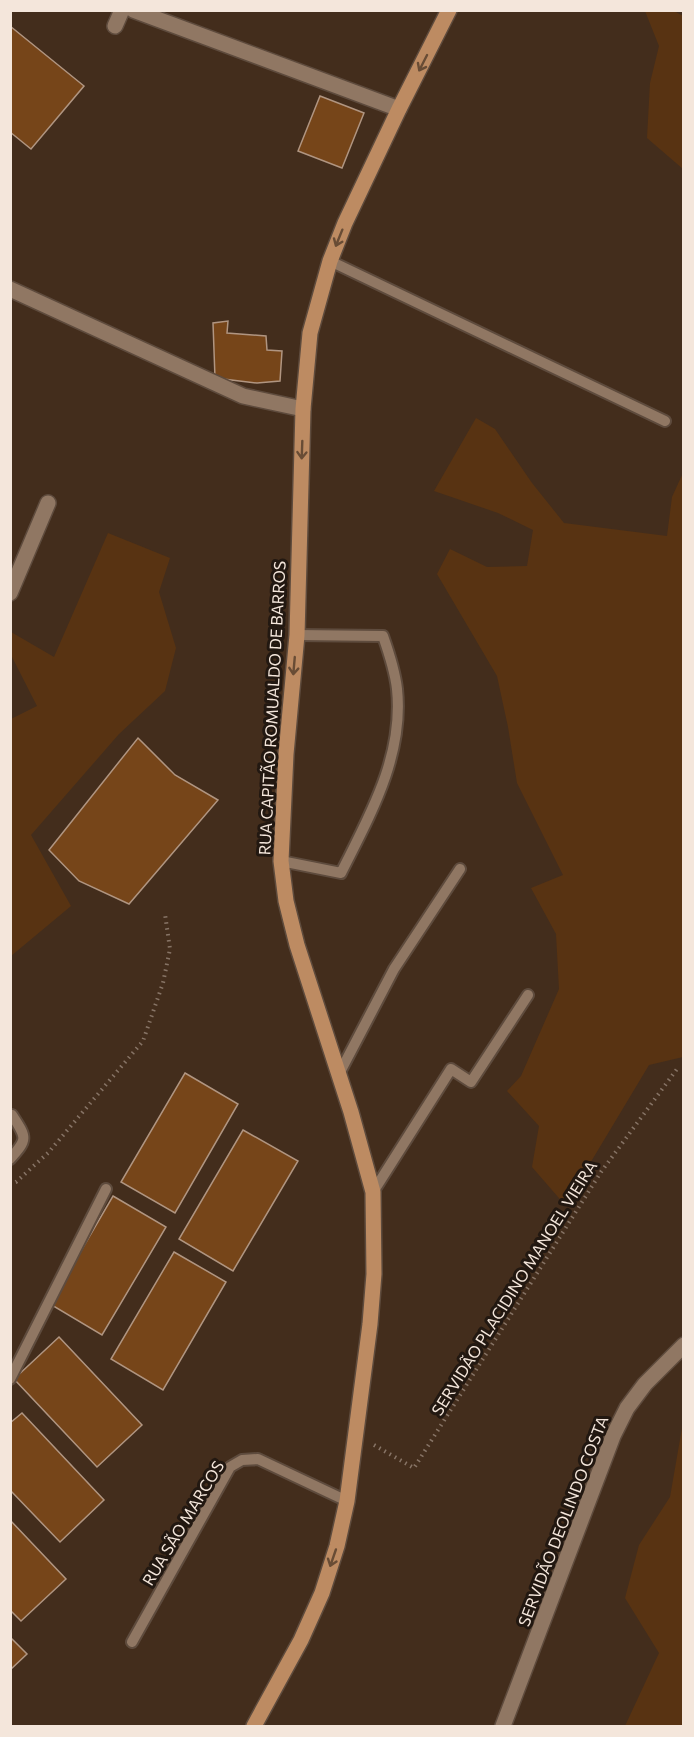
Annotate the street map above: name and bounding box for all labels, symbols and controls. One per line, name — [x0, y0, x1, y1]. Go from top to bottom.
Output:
one-way arrow — [416, 53, 428, 71]
one-way arrow — [333, 229, 344, 247]
one-way arrow — [296, 439, 308, 459]
street label: RUA CAPITÃO ROMUALDO DE BARROS — [254, 560, 289, 856]
one-way arrow — [288, 655, 299, 675]
street label: SERVIDÃO PLACIDINO MANOEL VIEIRA — [427, 1157, 600, 1419]
street label: SERVIDÃO DEOLINDO COSTA — [514, 1413, 612, 1629]
street label: RUA SÃO MARCOS — [138, 1457, 227, 1589]
one-way arrow — [327, 1548, 338, 1567]

